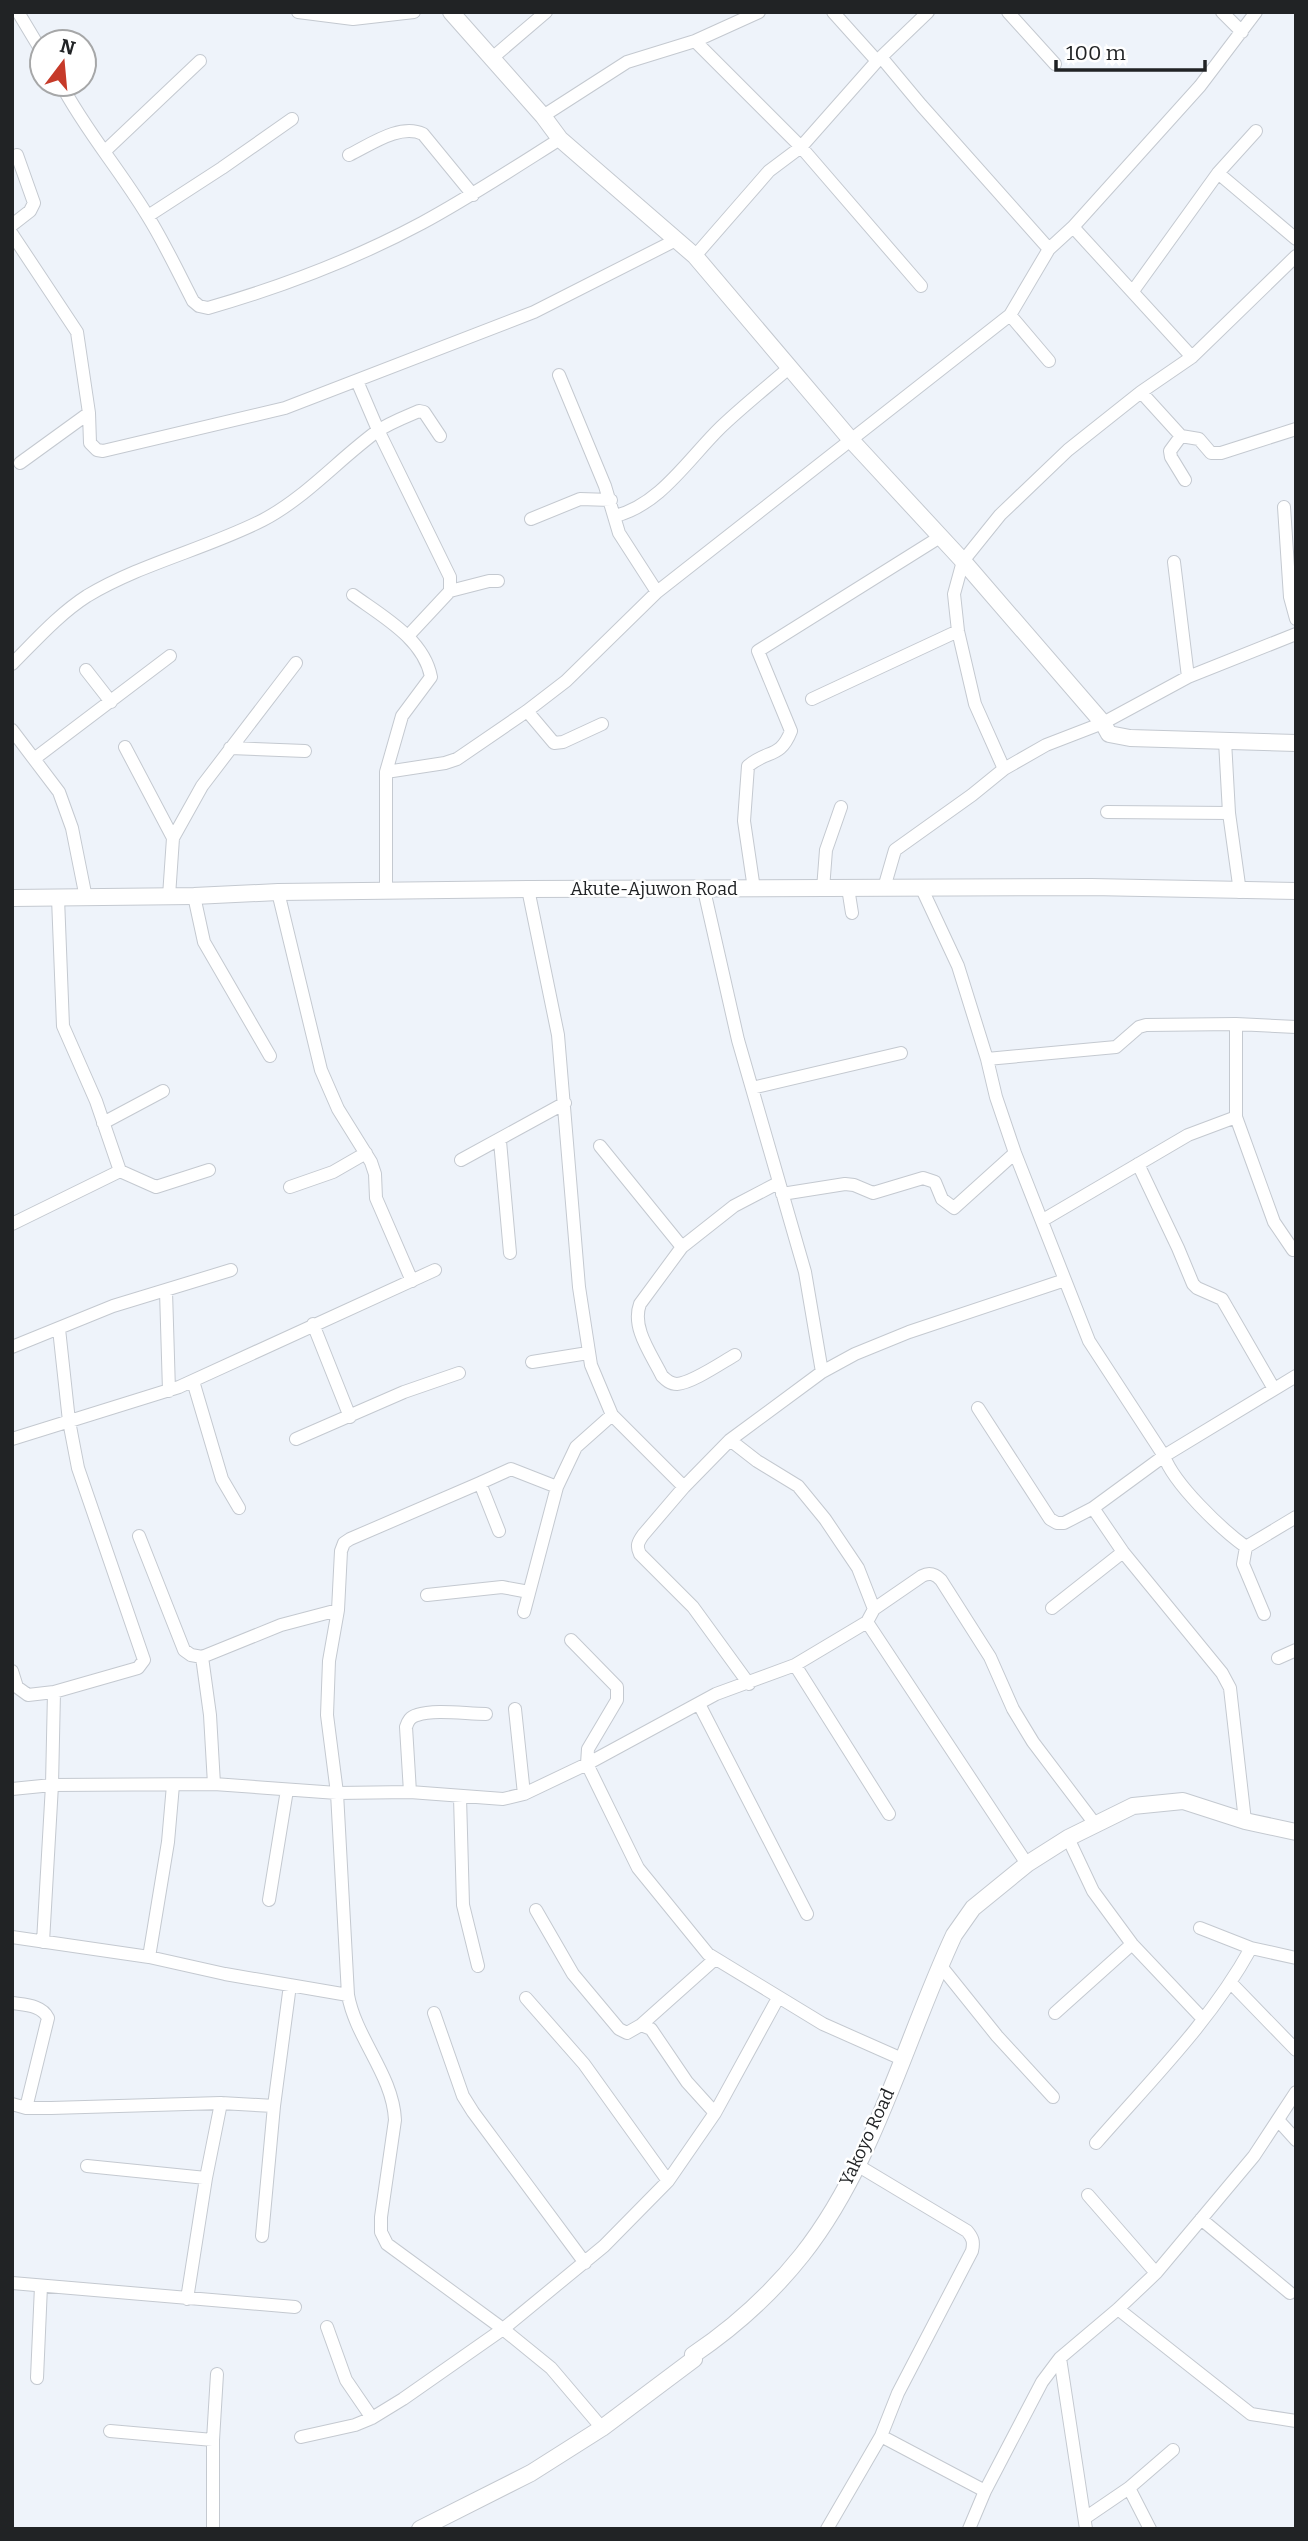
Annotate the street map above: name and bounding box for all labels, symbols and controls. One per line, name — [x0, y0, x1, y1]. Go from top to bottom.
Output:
north arrow — [28, 28, 98, 98]
scale bar — [1056, 28, 1205, 72]
text: N — [57, 34, 78, 60]
text: 100 m — [1066, 40, 1126, 66]
street label: Akute-Ajuwon Road — [570, 878, 738, 900]
street label: Yakoyo Road — [835, 2085, 899, 2189]

